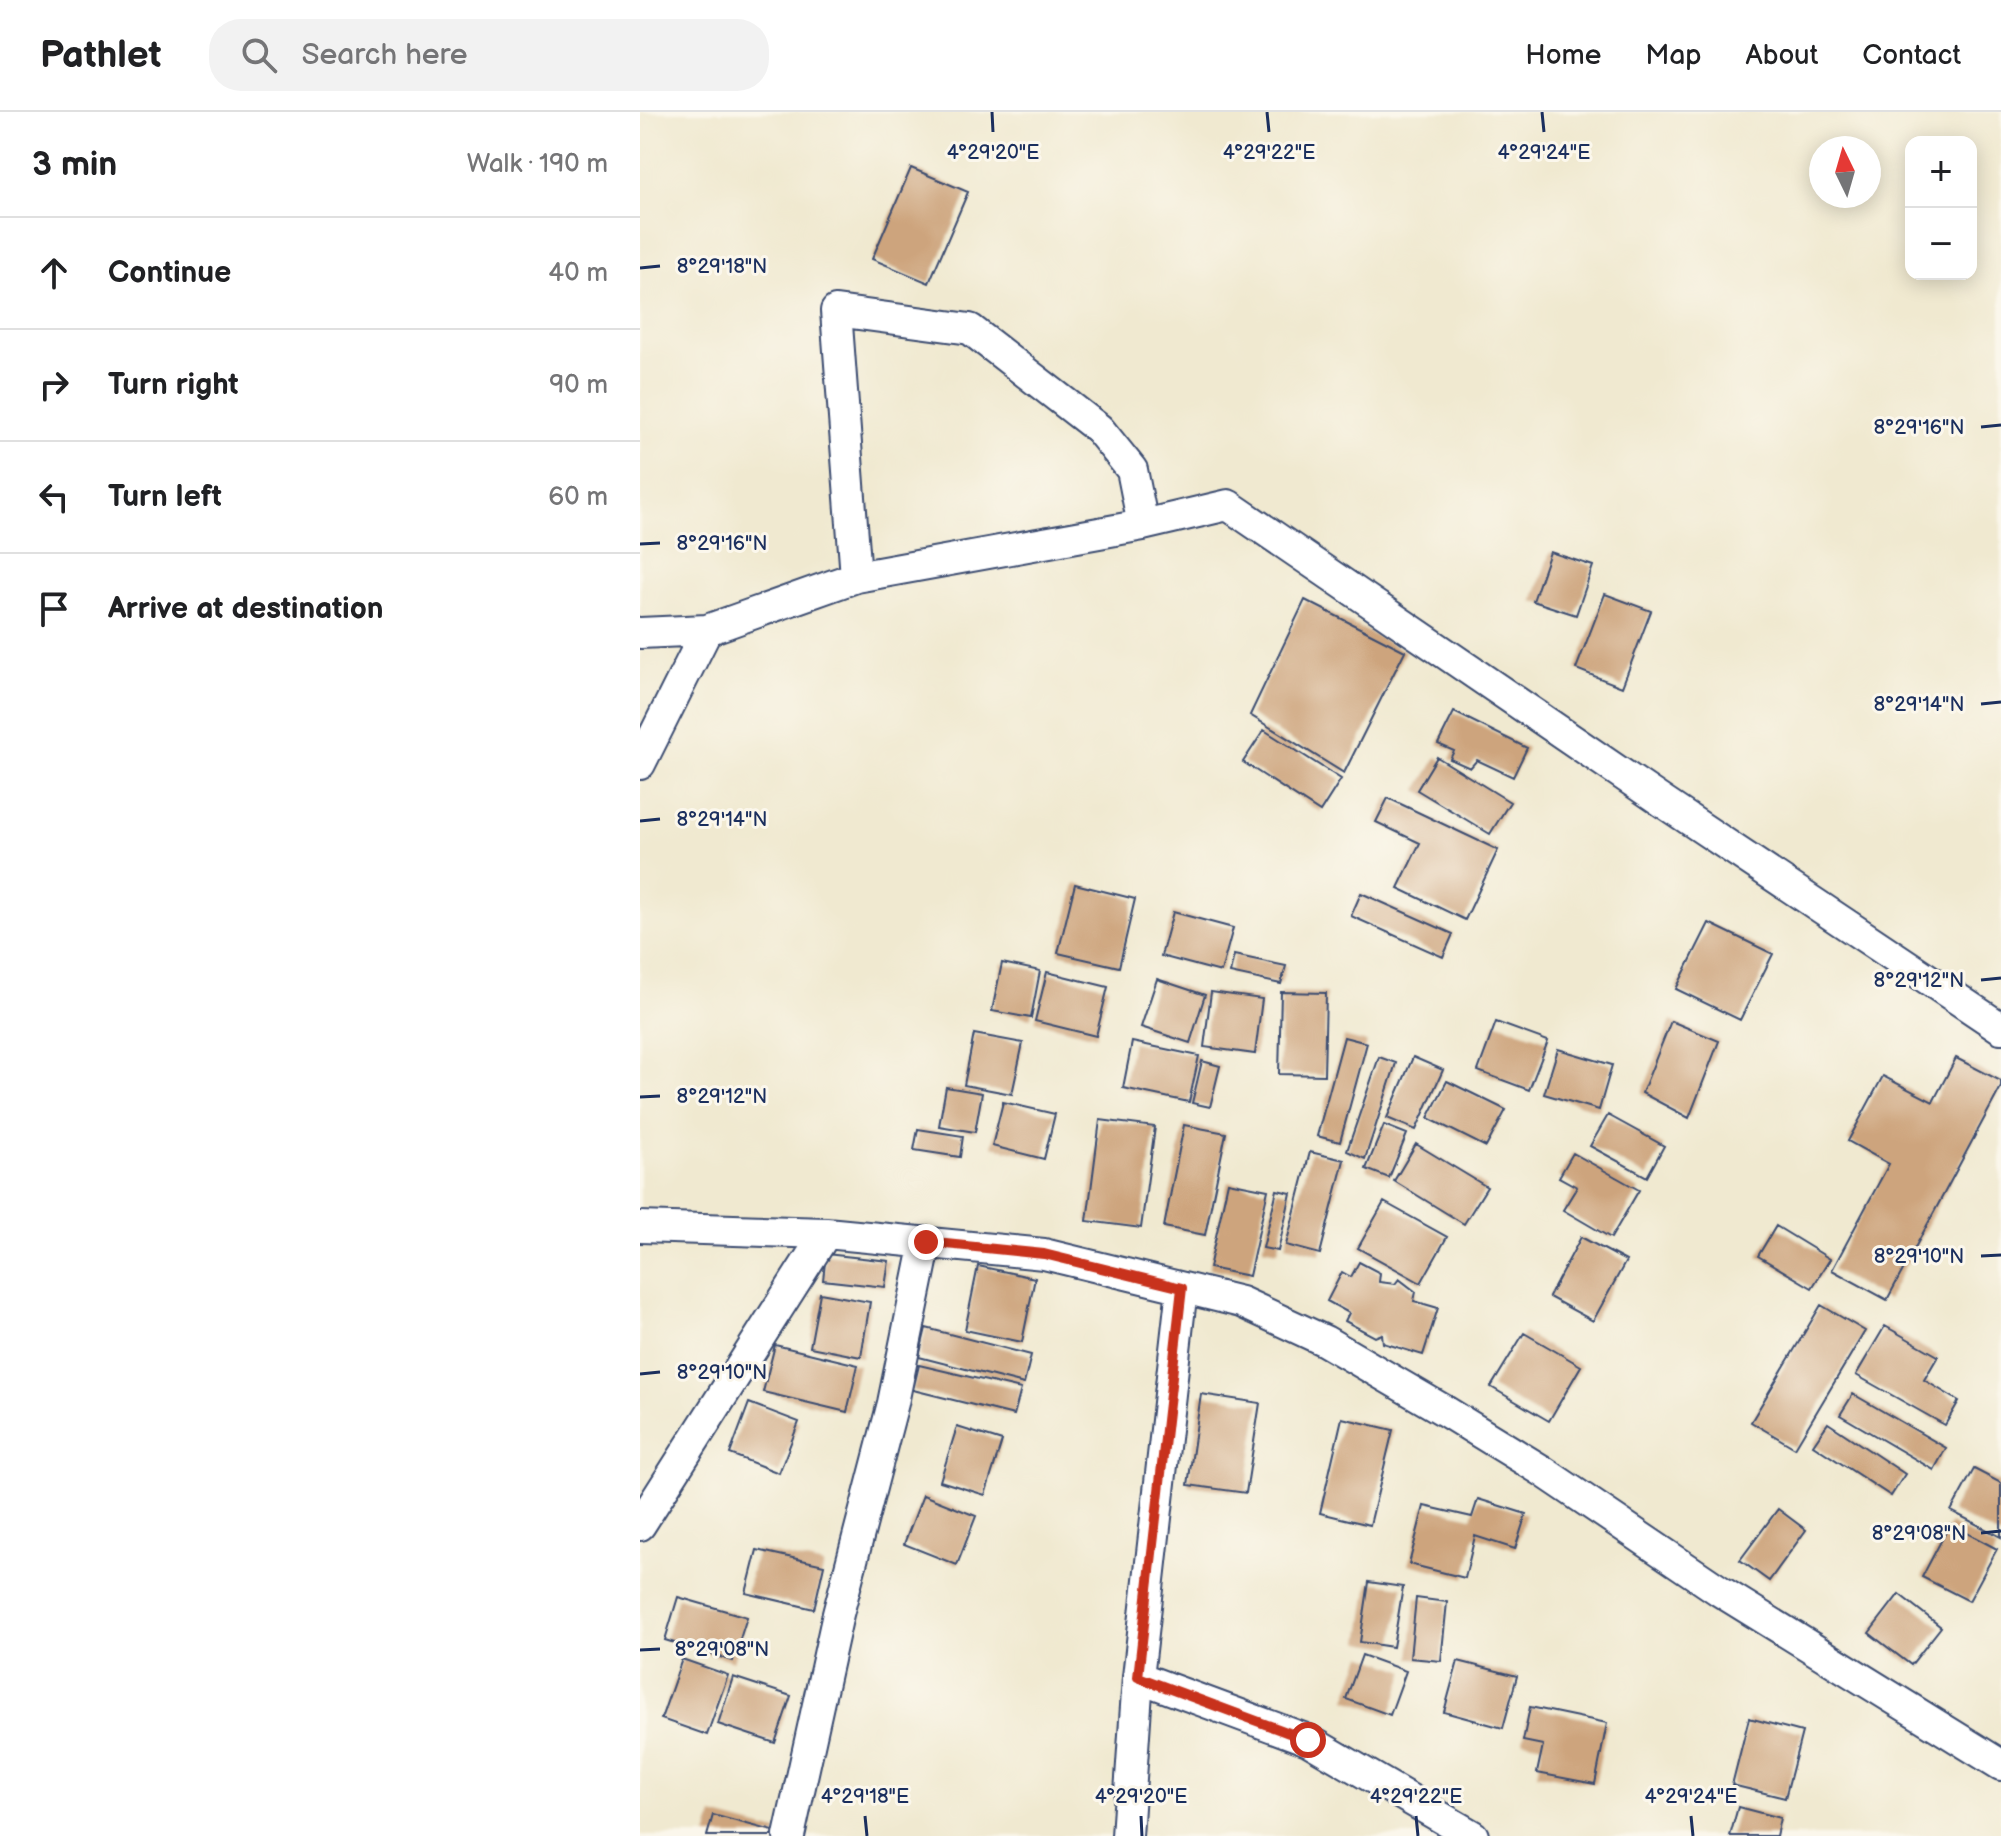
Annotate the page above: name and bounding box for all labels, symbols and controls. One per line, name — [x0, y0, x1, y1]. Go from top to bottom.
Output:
search box — [209, 19, 769, 91]
text: Pathlet — [40, 33, 161, 78]
icon: search — [237, 33, 281, 77]
text: Search here — [301, 37, 468, 73]
text: Home — [1525, 39, 1601, 72]
text: Map — [1645, 39, 1702, 72]
text: About — [1746, 39, 1818, 72]
text: Contact — [1862, 39, 1961, 72]
north arrow — [1809, 136, 1881, 208]
map controls — [1905, 136, 1977, 280]
button: + — [1905, 136, 1977, 208]
text: 4°29'20"E — [947, 141, 1039, 165]
text: 4°29'22"E — [1223, 141, 1315, 165]
text: 4°29'24"E — [1498, 141, 1590, 165]
text: 3 min — [32, 144, 117, 185]
text: Walk · 190 m — [467, 149, 608, 180]
button: − — [1905, 208, 1977, 280]
icon: ahead — [32, 251, 76, 295]
text: Continue — [108, 255, 231, 291]
text: 8°29'18"N — [677, 255, 767, 279]
text: 40 m — [548, 258, 608, 289]
icon: right — [32, 363, 76, 407]
text: Turn right — [108, 367, 239, 403]
text: 90 m — [549, 370, 608, 401]
text: 8°29'16"N — [1873, 416, 1965, 440]
icon: left — [32, 475, 76, 519]
text: Turn left — [108, 479, 222, 515]
text: 60 m — [548, 482, 608, 513]
text: 8°29'16"N — [676, 532, 768, 556]
icon: arrive — [32, 587, 76, 631]
text: Arrive at destination — [108, 591, 384, 627]
text: 8°29'14"N — [1873, 693, 1965, 717]
text: 8°29'14"N — [676, 808, 768, 832]
text: 8°29'12"N — [1874, 969, 1964, 993]
text: 8°29'12"N — [677, 1085, 767, 1109]
route end — [908, 1224, 944, 1260]
text: 8°29'10"N — [1874, 1245, 1964, 1269]
text: 8°29'10"N — [677, 1361, 767, 1385]
text: 8°29'08"N — [1872, 1522, 1966, 1546]
text: 8°29'08"N — [675, 1638, 769, 1662]
route start — [1290, 1722, 1326, 1758]
text: 4°29'18"E — [821, 1785, 909, 1809]
text: 4°29'20"E — [1095, 1785, 1187, 1809]
text: 4°29'22"E — [1370, 1785, 1462, 1809]
text: 4°29'24"E — [1645, 1785, 1737, 1809]

